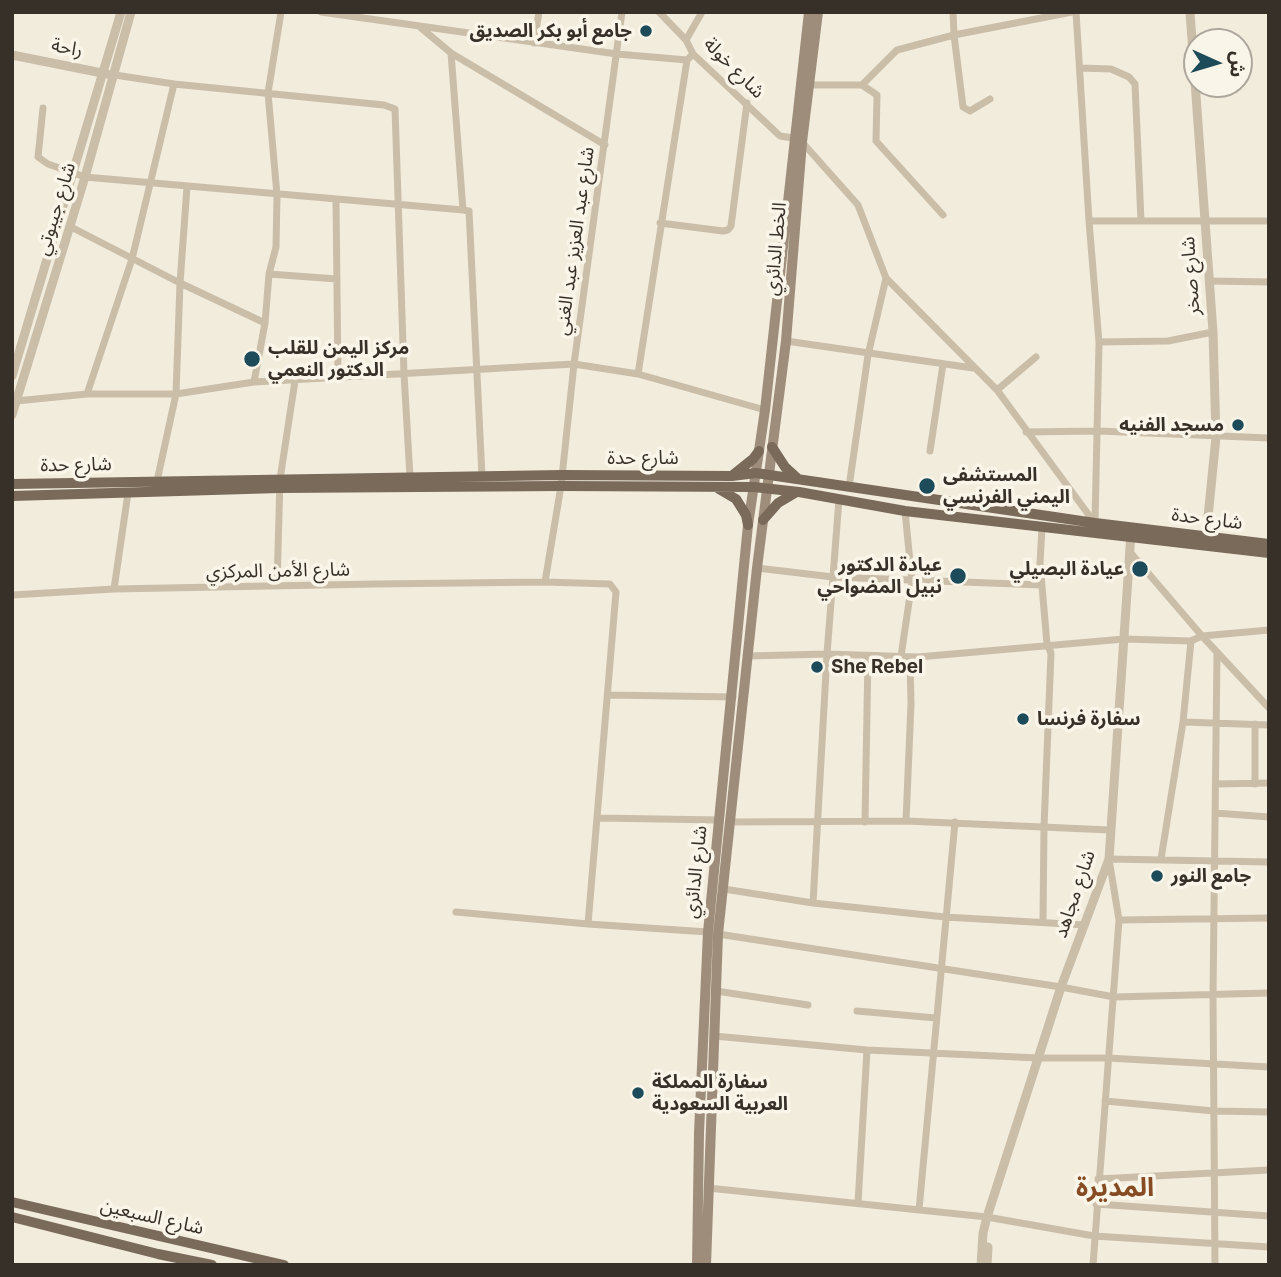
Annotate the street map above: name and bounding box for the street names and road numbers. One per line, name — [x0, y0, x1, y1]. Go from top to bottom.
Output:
street label: شارع خولة — [699, 33, 769, 103]
street label: راحة — [49, 34, 85, 62]
street label: شارع عبد العزيز عبد الغني — [550, 145, 600, 337]
street label: شارع جيبوتي — [31, 160, 81, 258]
street label: الخط الدائري — [761, 201, 791, 297]
street label: شارع صخر — [1177, 236, 1205, 316]
street label: شارع حدة — [607, 447, 679, 469]
street label: شارع حدة — [40, 453, 112, 477]
street label: شارع حدة — [1170, 503, 1244, 535]
street label: شارع الأمن المركزي — [206, 558, 350, 584]
street label: شارع الدائري — [680, 824, 712, 920]
street label: شارع مجاهد — [1049, 847, 1101, 941]
street label: شارع السبعين — [98, 1194, 206, 1240]

